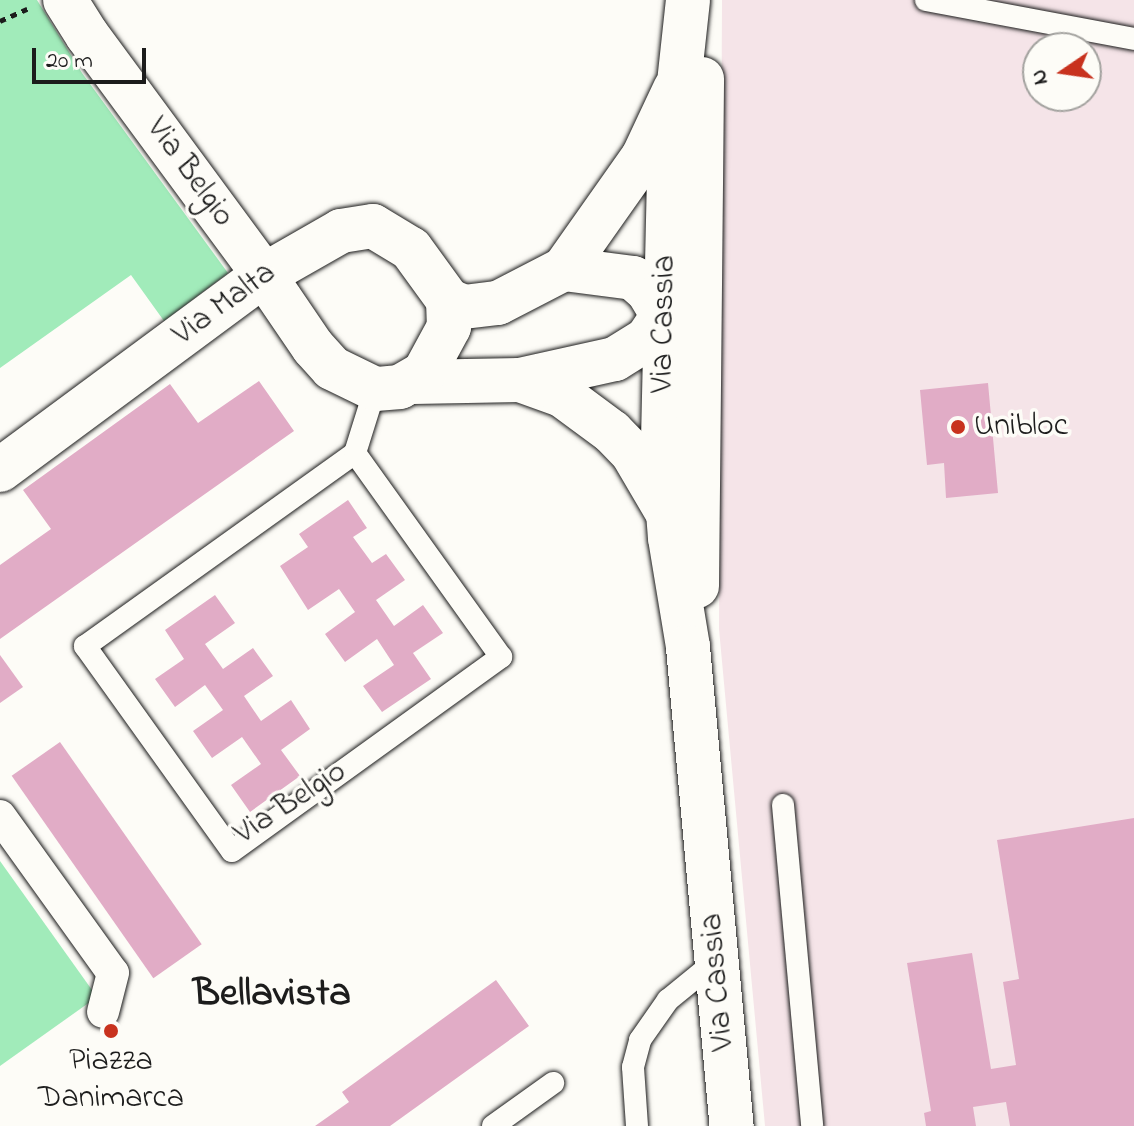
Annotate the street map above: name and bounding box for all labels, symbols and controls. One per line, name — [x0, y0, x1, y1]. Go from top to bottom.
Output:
scale bar — [36, 32, 150, 82]
north arrow — [1022, 32, 1102, 112]
text: 20 m — [46, 44, 93, 79]
text: N — [1023, 66, 1058, 88]
street label: Via Belgio — [137, 111, 241, 235]
street label: Via Malta — [166, 255, 284, 355]
street label: Via Cassia — [645, 255, 685, 393]
place label: Unibloc — [974, 408, 1068, 446]
marker: Unibloc — [949, 418, 967, 436]
street label: Via Belgio — [228, 754, 354, 854]
street label: Via Cassia — [694, 912, 744, 1052]
district label: Bellavista — [193, 971, 351, 1019]
marker: Piazza Danimarca — [102, 1022, 120, 1040]
place label: Piazza Danimarca — [38, 1044, 184, 1119]

